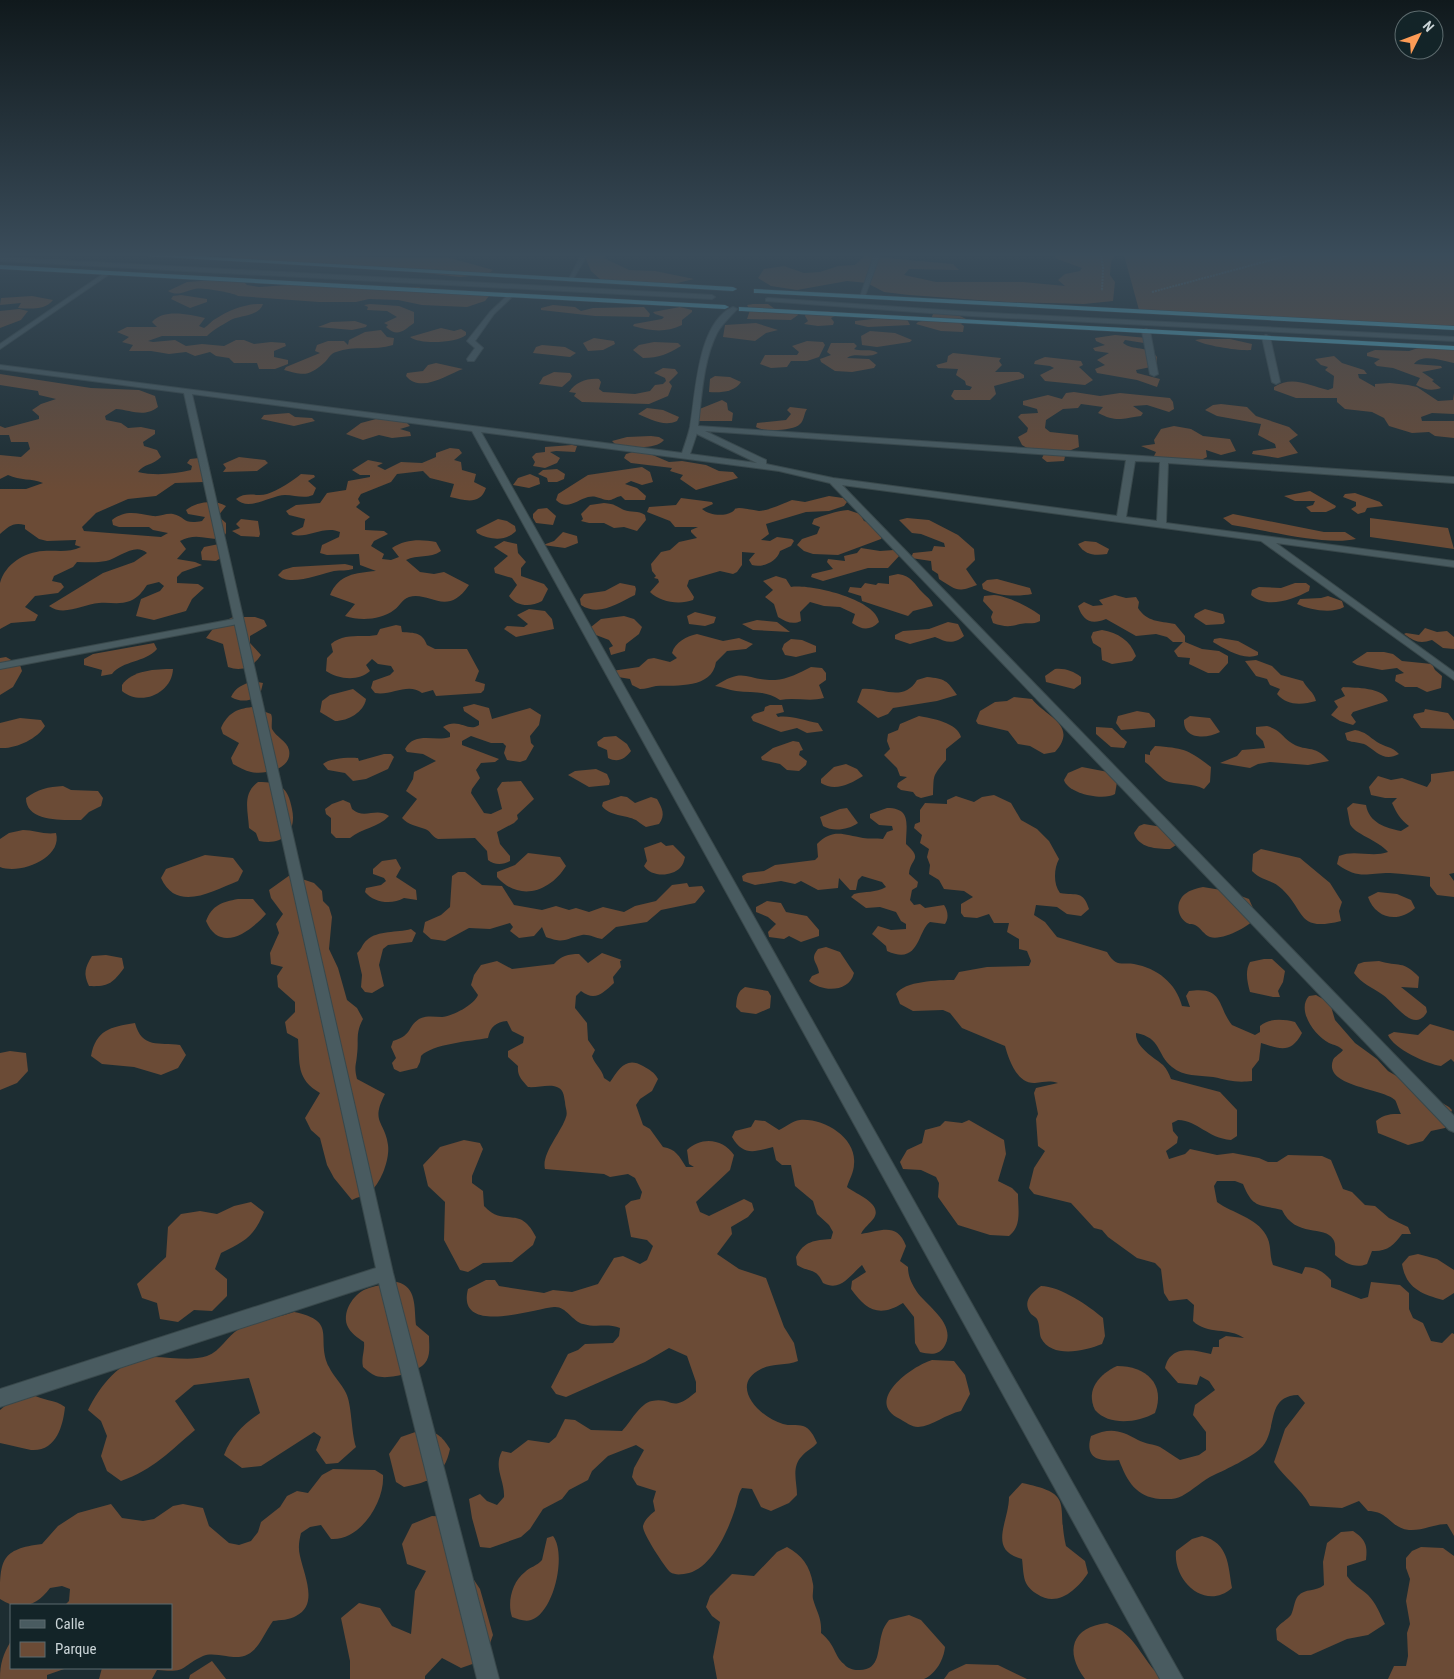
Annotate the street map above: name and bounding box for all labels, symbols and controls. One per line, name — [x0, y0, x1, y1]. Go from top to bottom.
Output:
north arrow — [1394, 10, 1444, 60]
text: N — [1420, 18, 1437, 35]
legend — [10, 1604, 172, 1669]
text: Calle — [55, 1615, 85, 1633]
text: Parque — [55, 1640, 97, 1658]

